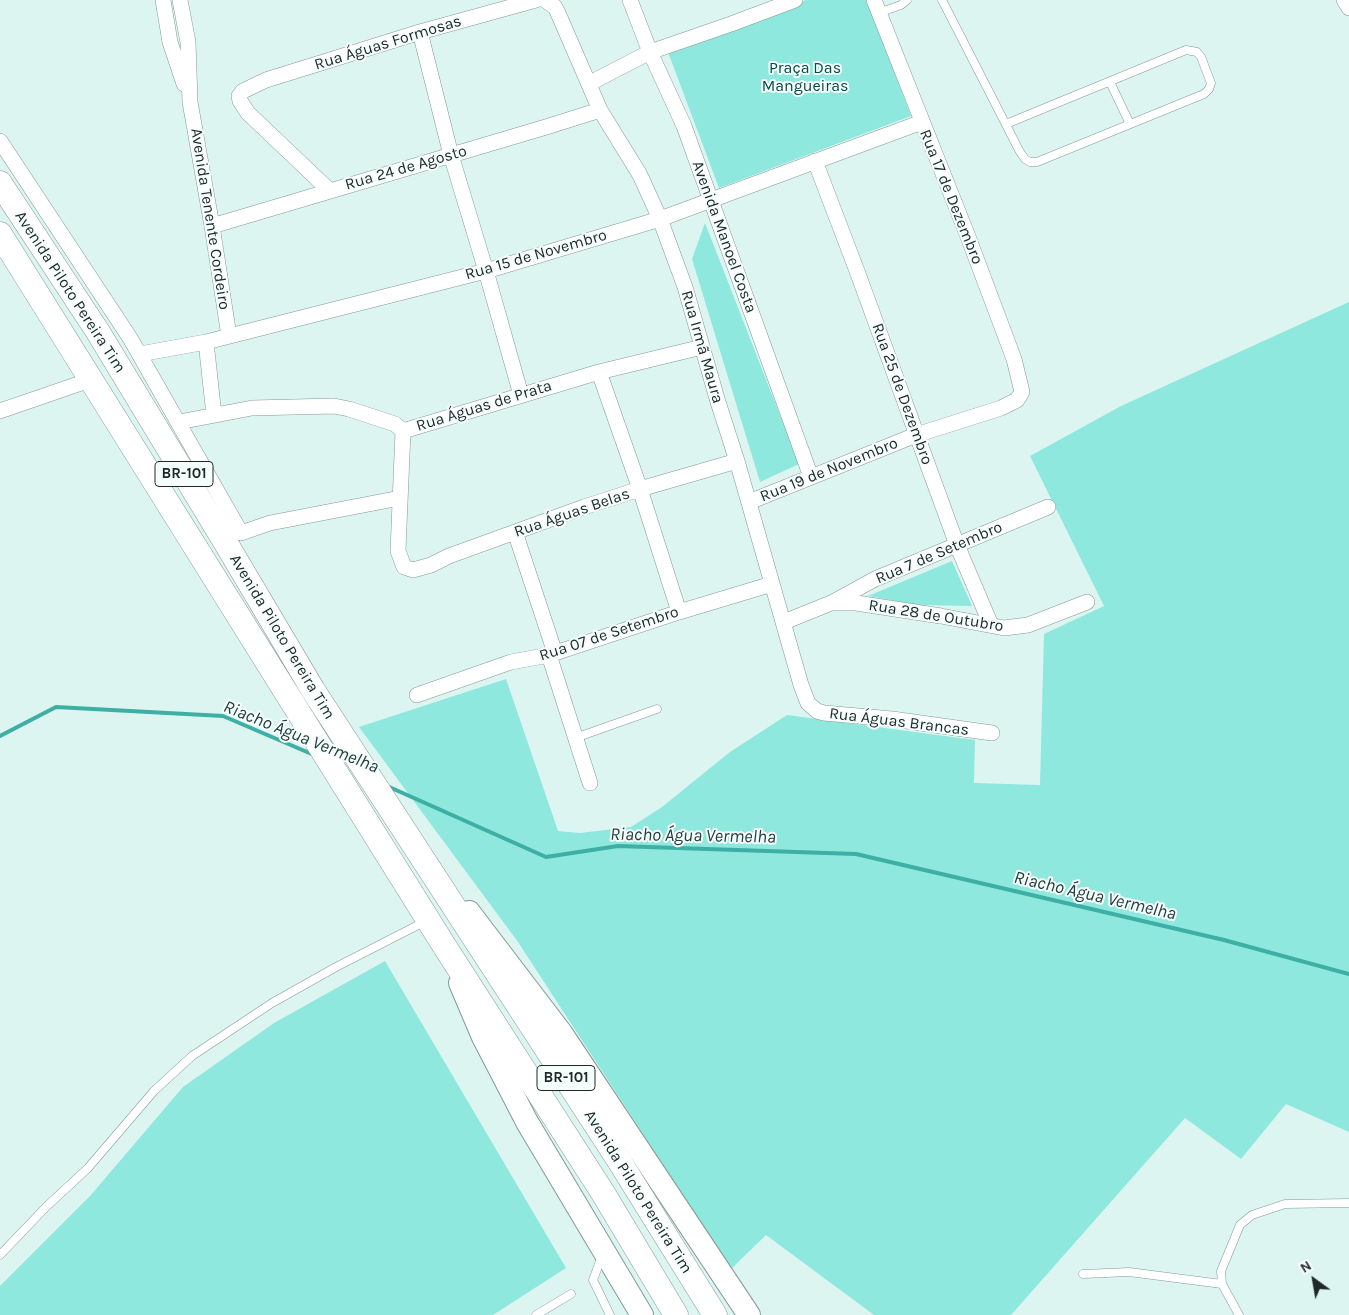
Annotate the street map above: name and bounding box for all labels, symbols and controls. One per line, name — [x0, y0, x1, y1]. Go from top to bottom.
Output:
street label: Rua Águas Formosas — [312, 11, 464, 75]
park label: Praça Das Mangueiras — [762, 58, 848, 96]
street label: Avenida Tenente Cordeiro — [186, 127, 234, 311]
street label: Rua 17 de Dezembro — [915, 127, 987, 267]
street label: Rua 24 de Agosto — [343, 141, 469, 195]
street label: Avenida Manoel Costa — [688, 158, 760, 316]
street label: Avenida Piloto Pereira Tim — [10, 208, 130, 376]
street label: Rua 15 de Novembro — [463, 226, 609, 284]
street label: Rua Irmã Maura — [677, 288, 727, 406]
street label: Rua 25 de Dezembro — [867, 321, 937, 467]
street label: Rua Águas de Prata — [414, 376, 554, 436]
street label: Rua 19 de Novembro — [757, 434, 901, 506]
road number: BR-101 — [155, 462, 213, 486]
street label: Rua Águas Belas — [512, 484, 632, 542]
street label: Rua 7 de Setembro — [873, 518, 1005, 588]
street label: Avenida Piloto Pereira Tim — [225, 551, 339, 723]
street label: Rua 28 de Outubro — [867, 596, 1005, 636]
street label: Rua 07 de Setembro — [537, 602, 681, 666]
water label: Riacho Água Vermelha — [220, 696, 382, 778]
street label: Rua Águas Brancas — [828, 704, 970, 740]
water label: Riacho Água Vermelha — [610, 824, 776, 848]
water label: Riacho Água Vermelha — [1012, 867, 1178, 925]
road number: BR-101 — [537, 1066, 595, 1090]
street label: Avenida Piloto Pereira Tim — [580, 1107, 696, 1277]
north arrow — [1289, 1255, 1339, 1305]
text: N — [1297, 1257, 1315, 1277]

